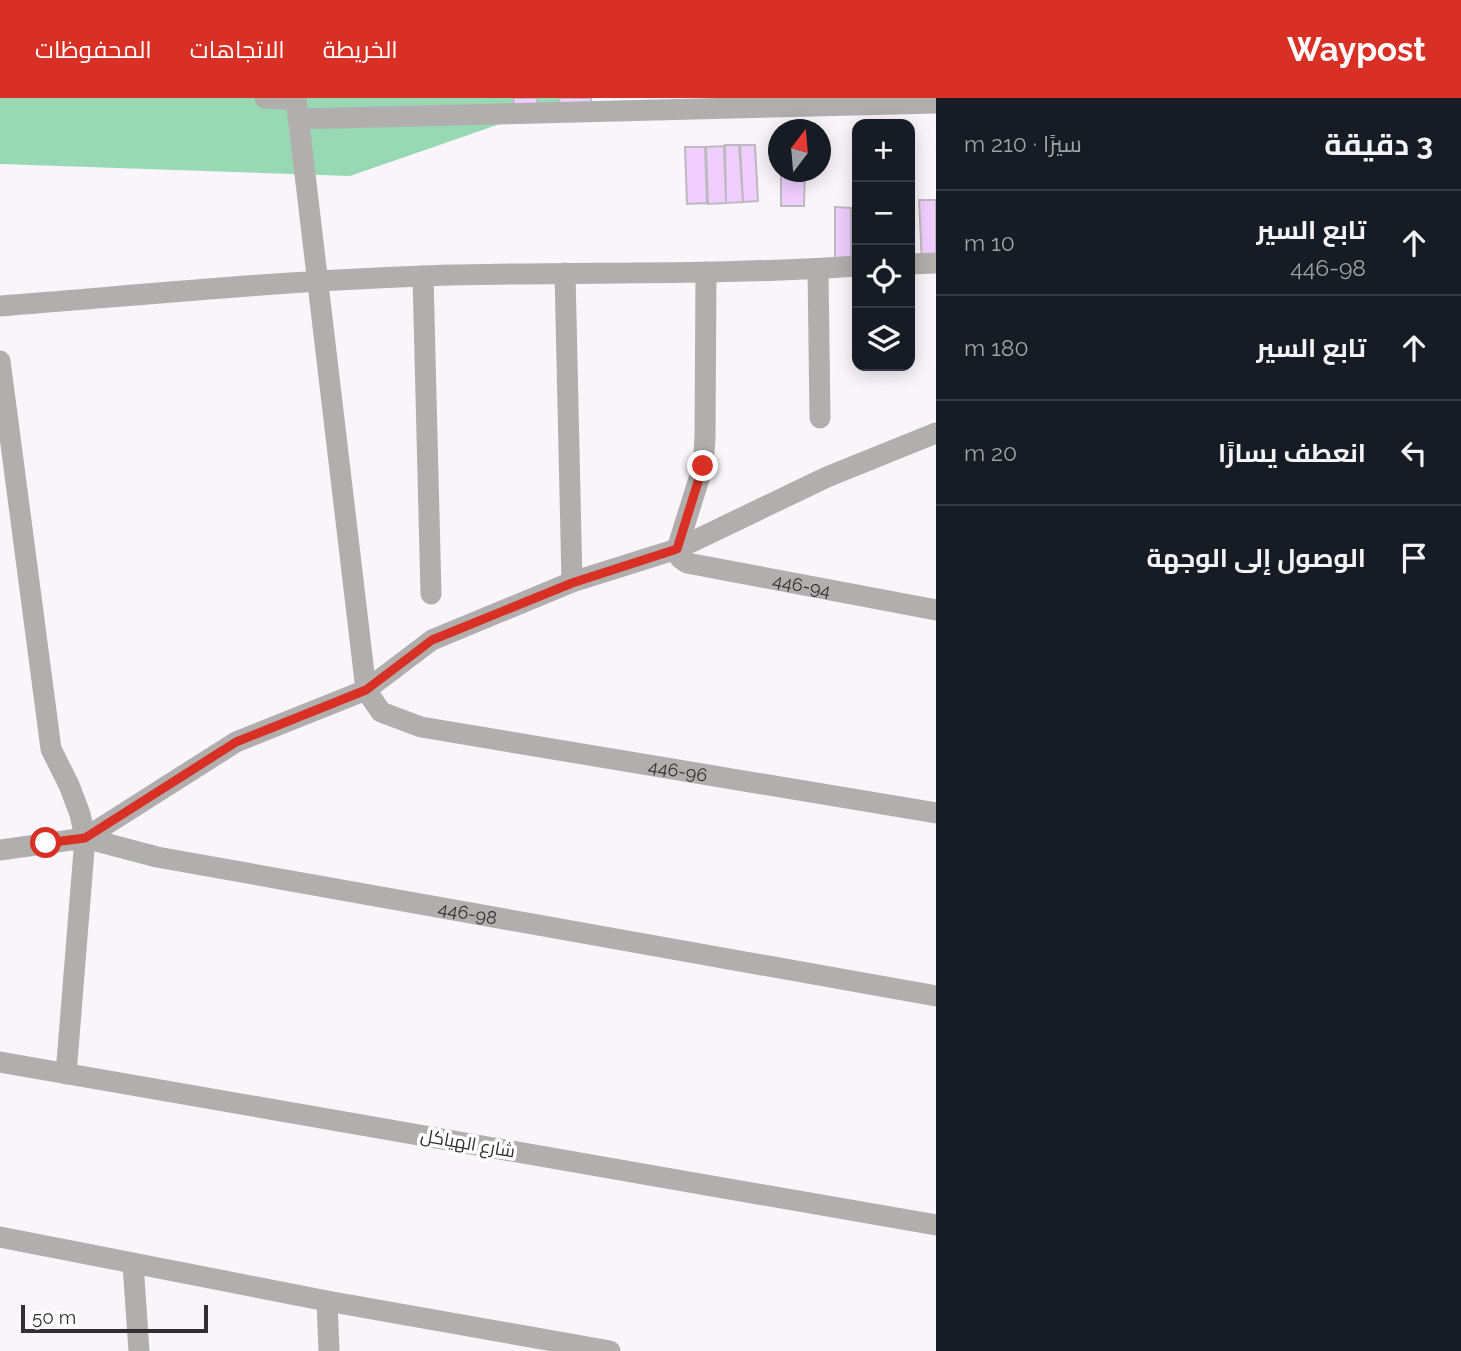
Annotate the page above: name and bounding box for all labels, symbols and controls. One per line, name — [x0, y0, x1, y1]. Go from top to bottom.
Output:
text: Waypost — [1287, 30, 1426, 69]
text: المحفوظات — [35, 35, 152, 64]
text: الاتجاهات — [190, 35, 285, 64]
text: الخريطة — [323, 35, 398, 64]
north arrow — [768, 119, 831, 182]
map controls — [852, 119, 915, 371]
button: + — [852, 119, 915, 182]
text: 3 دقيقة — [1324, 127, 1433, 162]
text: سيرًا · 210 m — [964, 130, 1082, 157]
button: − — [852, 182, 915, 245]
text: تابع السير — [1256, 215, 1366, 245]
icon: ahead — [1395, 224, 1433, 262]
text: 10 m — [964, 229, 1015, 256]
button: locate — [852, 245, 915, 308]
text: 446-98 — [1290, 254, 1366, 281]
button: layers — [852, 308, 915, 371]
icon: ahead — [1395, 329, 1433, 367]
text: تابع السير — [1256, 333, 1366, 363]
text: 180 m — [964, 334, 1029, 361]
icon: left — [1395, 434, 1433, 472]
text: انعطف يسارًا — [1218, 438, 1366, 468]
text: 20 m — [964, 439, 1017, 466]
route end — [687, 450, 718, 481]
icon: arrive — [1395, 539, 1433, 577]
text: الوصول إلى الوجهة — [1146, 543, 1366, 573]
street label: 446-94 — [771, 569, 833, 600]
street label: 446-96 — [647, 755, 709, 785]
route start — [30, 827, 61, 858]
street label: 446-98 — [437, 897, 499, 928]
street label: شارع الهياكل — [419, 1124, 517, 1164]
scale bar — [21, 1302, 208, 1334]
text: 50 m — [32, 1306, 76, 1328]

